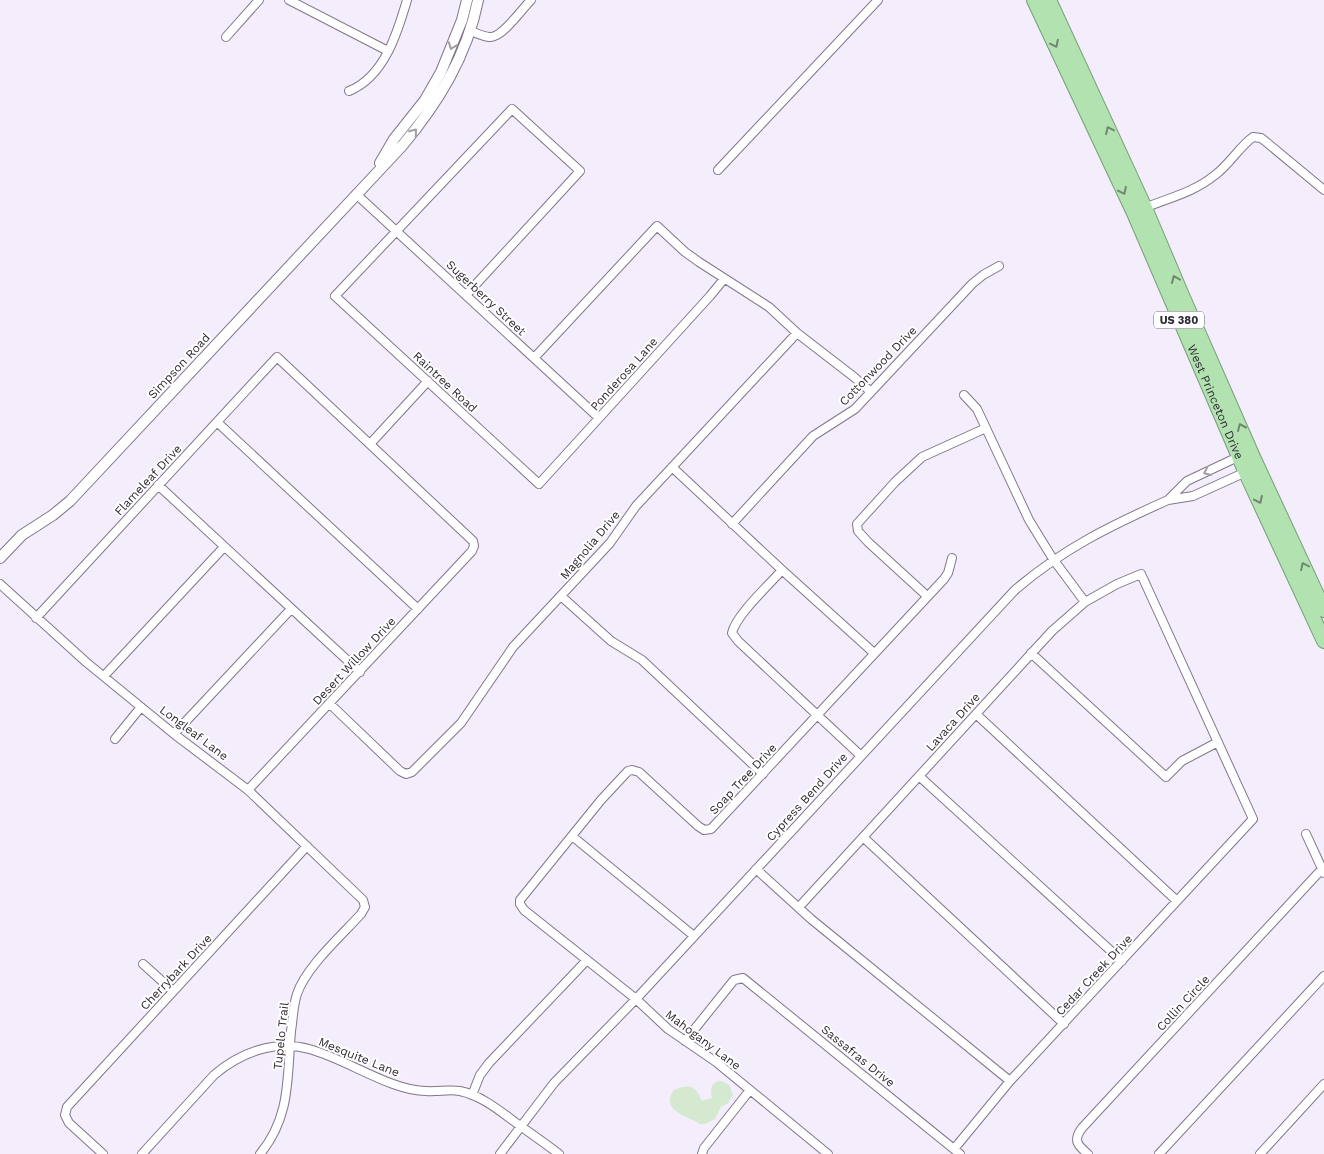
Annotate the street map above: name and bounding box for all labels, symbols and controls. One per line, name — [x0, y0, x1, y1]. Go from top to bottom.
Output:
one-way arrow — [1048, 39, 1059, 48]
one-way arrow — [448, 42, 458, 50]
one-way arrow — [1105, 126, 1116, 135]
one-way arrow — [408, 129, 417, 138]
one-way arrow — [1117, 186, 1128, 195]
street label: Sugerberry Street — [443, 258, 529, 338]
one-way arrow — [1170, 275, 1181, 284]
road number: US 380 — [1154, 312, 1204, 328]
street label: Cottonwood Drive — [837, 323, 919, 409]
street label: Simpson Road — [145, 330, 213, 402]
street label: Ponderosa Lane — [588, 335, 661, 413]
street label: West Princeton Drive — [1185, 342, 1246, 461]
street label: Raintree Road — [410, 349, 480, 415]
one-way arrow — [1236, 423, 1247, 432]
street label: Flameleaf Drive — [112, 442, 184, 518]
one-way arrow — [1203, 466, 1212, 476]
one-way arrow — [1252, 495, 1263, 504]
street label: Magnolia Drive — [557, 508, 623, 582]
one-way arrow — [1299, 562, 1310, 571]
street label: Desert Willow Drive — [310, 614, 398, 708]
street label: Lavaca Drive — [923, 690, 983, 754]
street label: Longleaf Lane — [157, 703, 231, 763]
street label: Soap Tree Drive — [707, 741, 780, 817]
street label: Cypress Bend Drive — [764, 750, 850, 844]
street label: Cherrybark Drive — [137, 931, 215, 1013]
street label: Cedar Creek Drive — [1053, 932, 1135, 1018]
street label: Collin Circle — [1154, 972, 1212, 1034]
street label: Tupelo Trail — [270, 1001, 292, 1070]
street label: Mahogany Lane — [663, 1007, 743, 1073]
street label: Sassafras Drive — [819, 1022, 898, 1090]
street label: Mesquite Lane — [317, 1034, 402, 1080]

